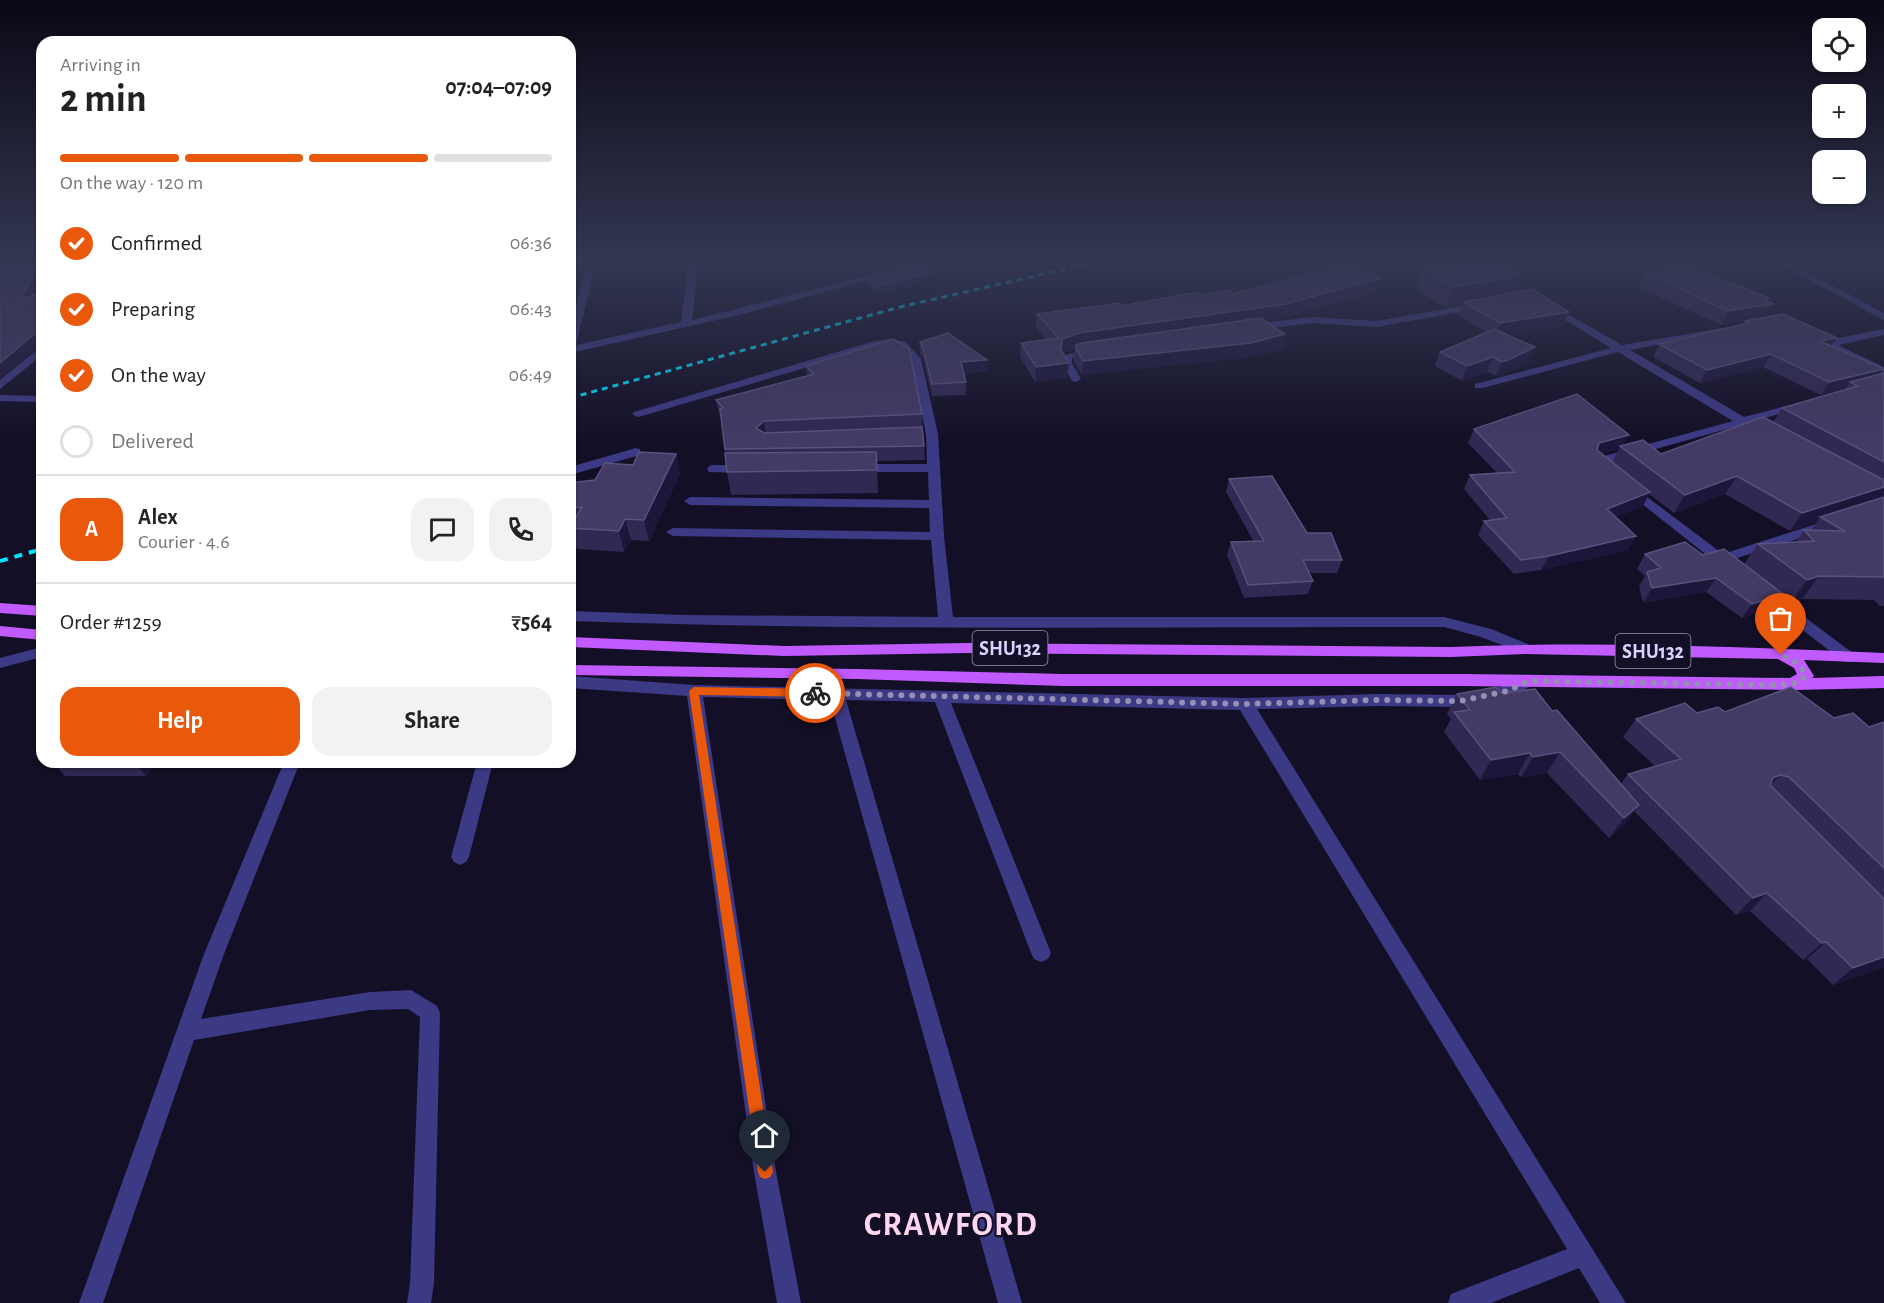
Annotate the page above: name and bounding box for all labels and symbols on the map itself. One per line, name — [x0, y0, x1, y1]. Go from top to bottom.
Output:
pin — [1755, 593, 1806, 655]
road number: SHU132 — [972, 631, 1048, 665]
road number: SHU132 — [1616, 634, 1690, 668]
courier — [785, 663, 845, 723]
pin — [739, 1110, 790, 1172]
district label: CRAWFORD — [864, 1209, 1038, 1242]

